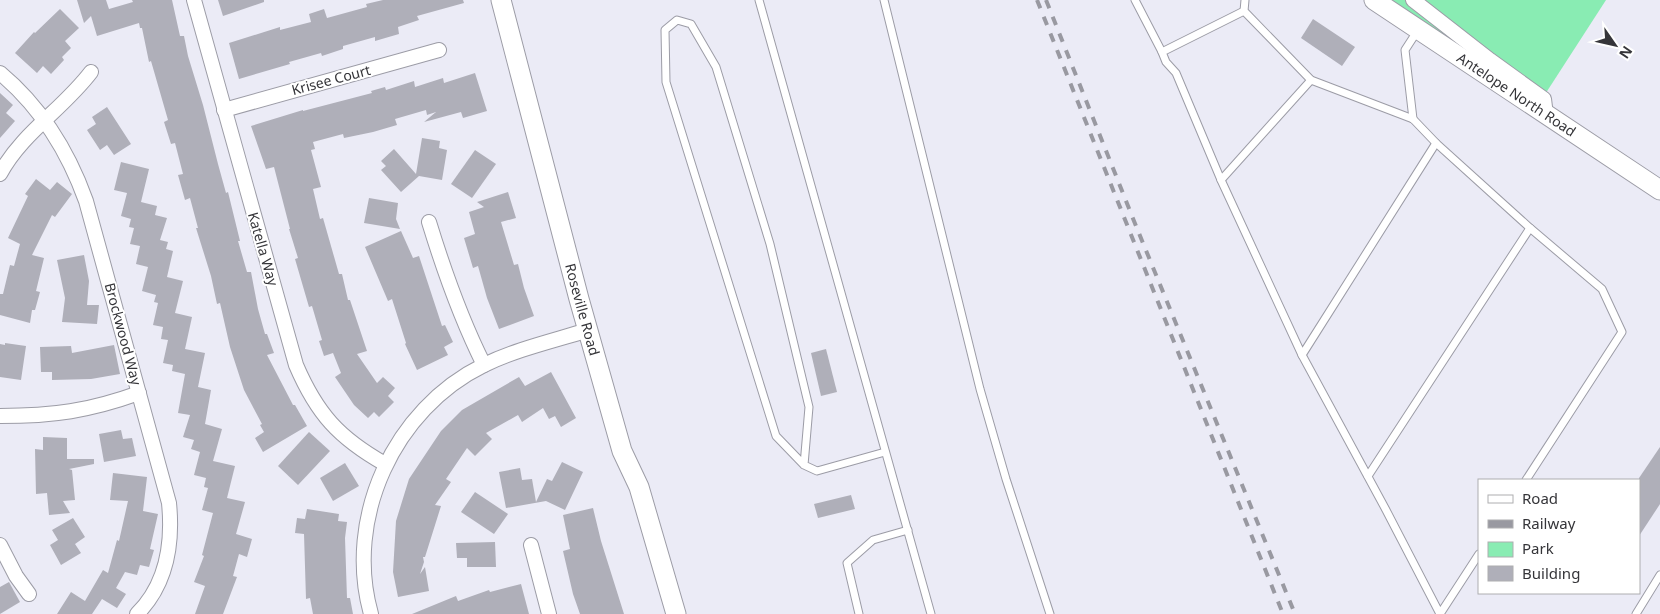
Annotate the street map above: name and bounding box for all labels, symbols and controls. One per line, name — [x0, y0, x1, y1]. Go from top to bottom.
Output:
north arrow — [1590, 20, 1640, 70]
text: N — [1615, 43, 1637, 63]
street label: Antelope North Road — [1454, 48, 1580, 141]
street label: Krisee Court — [289, 60, 372, 99]
street label: Katella Way — [244, 210, 283, 289]
street label: Roseville Road — [561, 261, 605, 358]
street label: Brockwood Way — [101, 281, 146, 388]
legend — [1478, 479, 1640, 594]
text: Road — [1522, 488, 1558, 508]
text: Railway — [1522, 513, 1576, 533]
text: Park — [1522, 538, 1554, 558]
text: Building — [1522, 563, 1580, 583]

